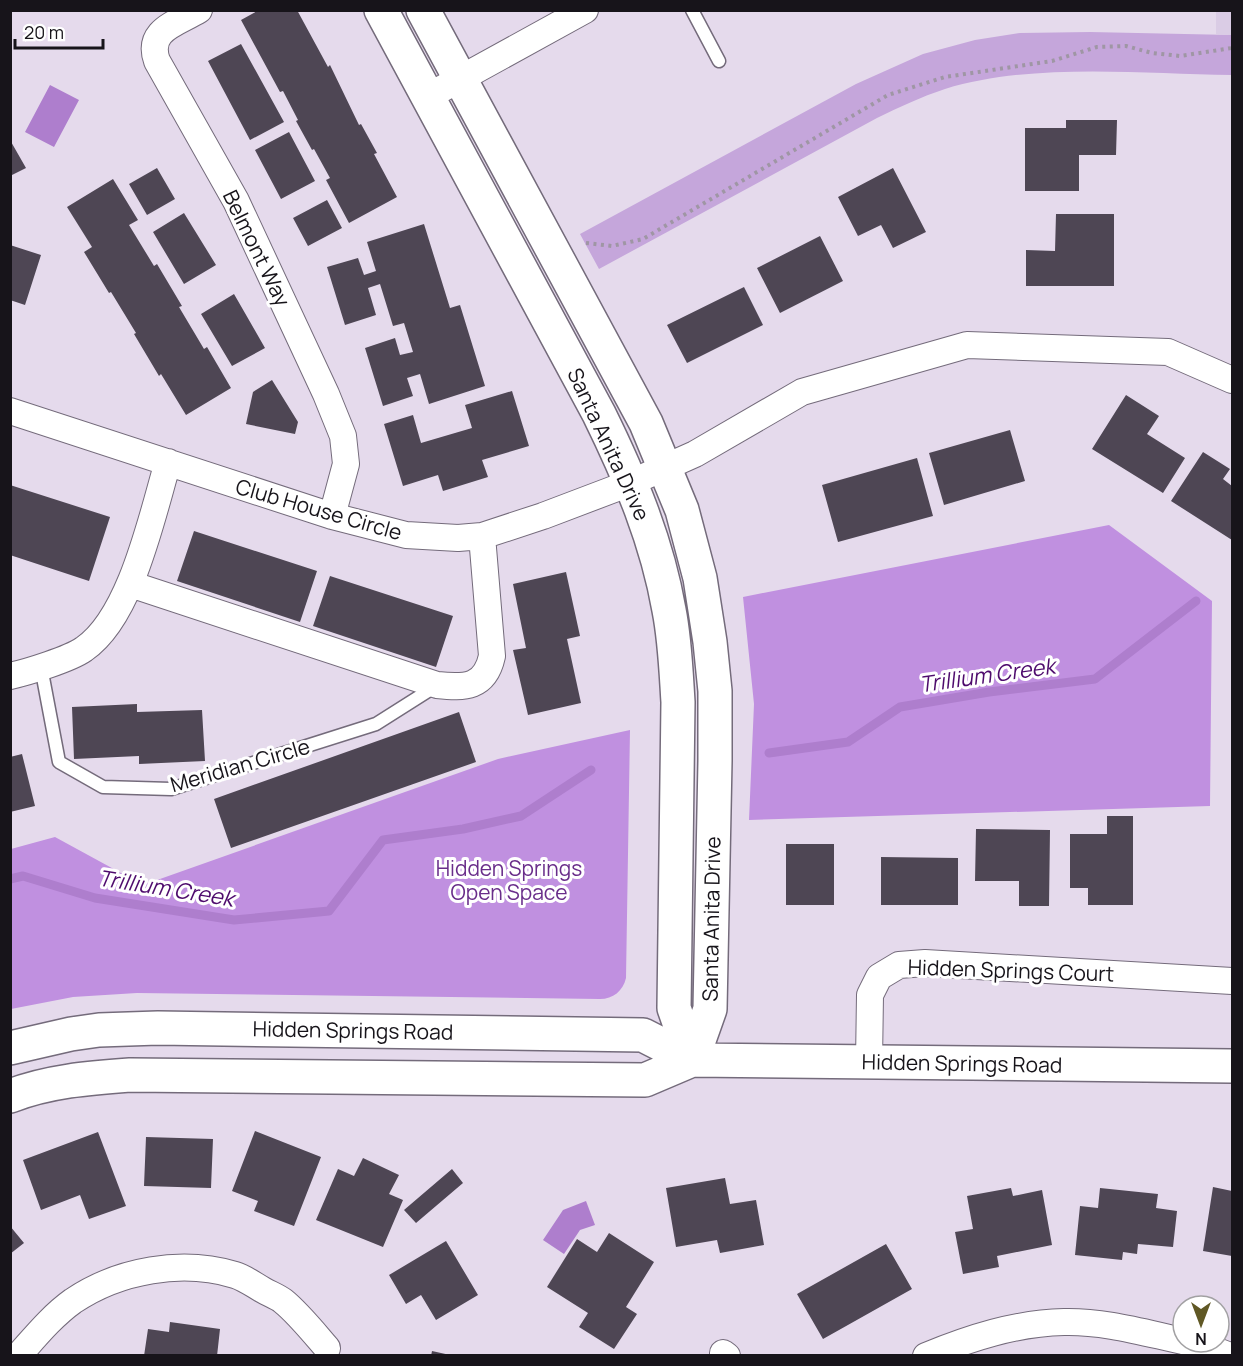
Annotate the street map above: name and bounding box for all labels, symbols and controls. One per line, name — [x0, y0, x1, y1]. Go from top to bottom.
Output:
scale bar — [15, 12, 104, 50]
text: 20 m — [24, 20, 64, 44]
street label: Belmont Way — [217, 185, 297, 311]
street label: Santa Anita Drive — [561, 363, 657, 525]
street label: Club House Circle — [233, 472, 405, 546]
water label: Trillium Creek — [917, 650, 1060, 699]
street label: Meridian Circle — [167, 732, 313, 798]
street label: Santa Anita Drive — [696, 836, 726, 1002]
park label: Hidden Springs Open Space — [436, 854, 582, 906]
water label: Trillium Creek — [96, 862, 239, 914]
street label: Hidden Springs Court — [907, 952, 1115, 988]
street label: Hidden Springs Road — [252, 1014, 454, 1046]
street label: Hidden Springs Road — [861, 1047, 1063, 1079]
north arrow — [1171, 1294, 1231, 1354]
text: N — [1195, 1328, 1207, 1350]

